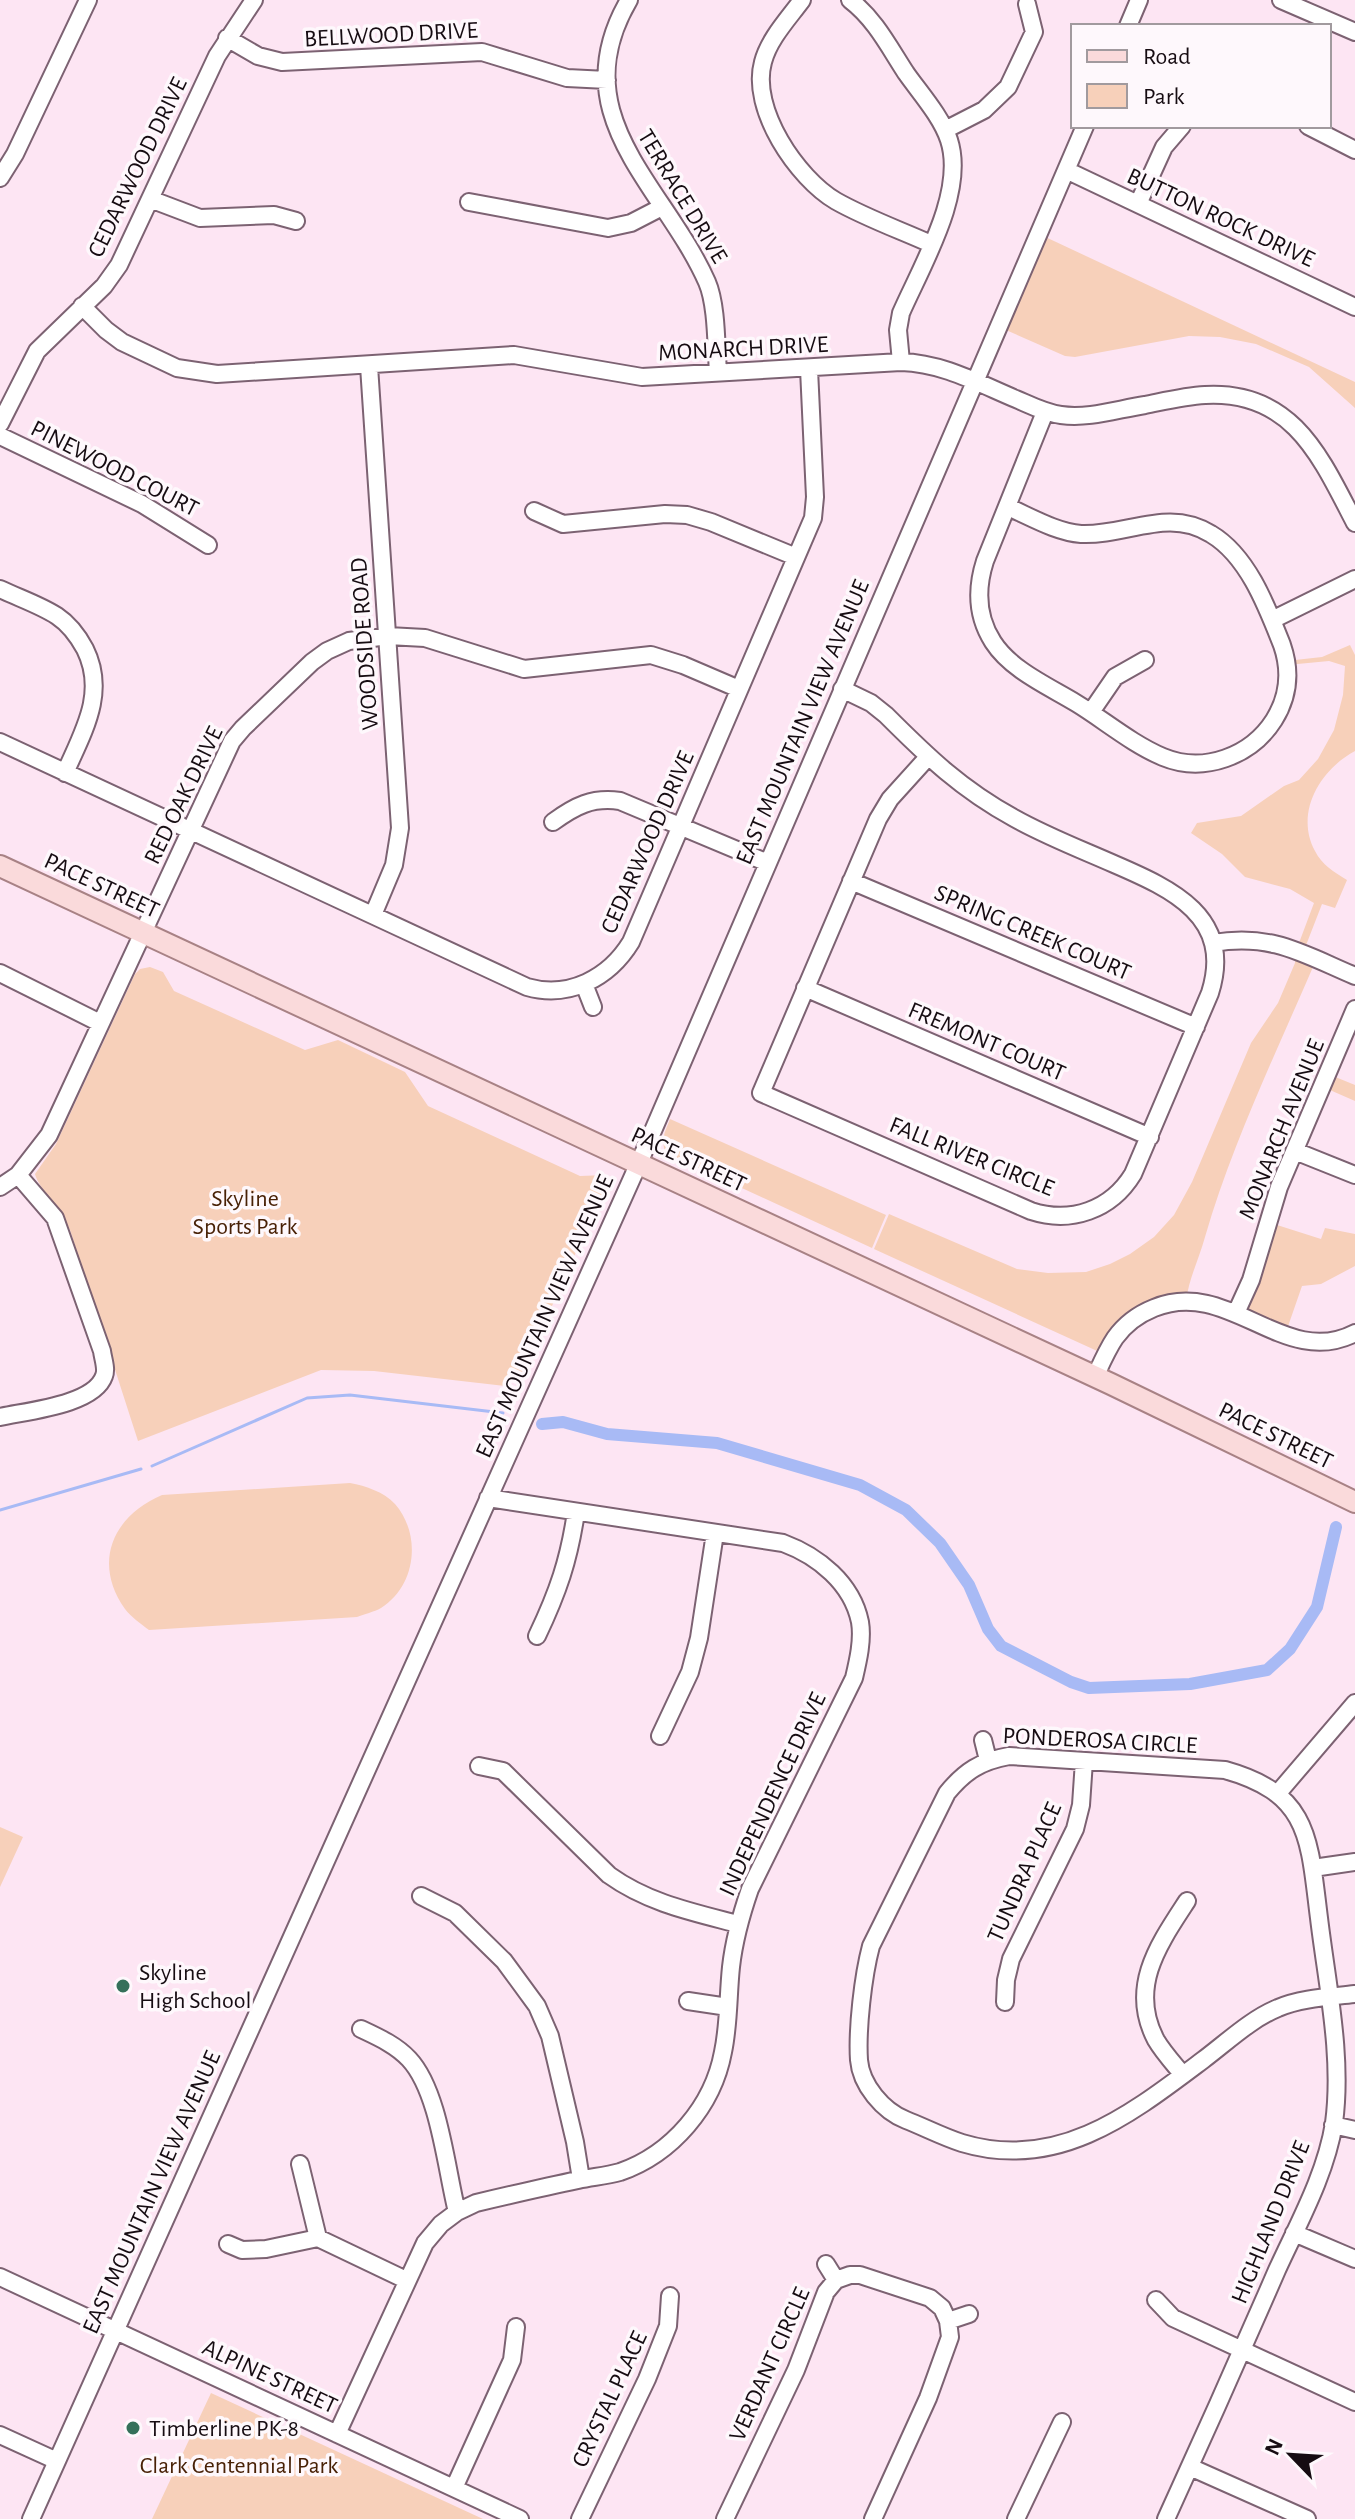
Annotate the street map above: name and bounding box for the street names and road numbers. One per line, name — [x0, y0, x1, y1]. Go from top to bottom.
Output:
street label: BELLWOOD DRIVE — [303, 18, 479, 52]
street label: CEDARWOOD DRIVE — [84, 73, 192, 261]
street label: TERRACE DRIVE — [633, 125, 732, 268]
street label: BUTTON ROCK DRIVE — [1123, 164, 1318, 272]
street label: MONARCH DRIVE — [657, 333, 829, 365]
street label: PINEWOOD COURT — [27, 416, 203, 522]
street label: WOODSIDE ROAD — [347, 557, 383, 731]
street label: EAST MOUNTAIN VIEW AVENUE — [732, 576, 874, 868]
street label: RED OAK DRIVE — [140, 722, 228, 868]
street label: CEDARWOOD DRIVE — [597, 747, 699, 937]
street label: PACE STREET — [40, 849, 163, 923]
street label: SPRING CREEK COURT — [931, 881, 1135, 985]
street label: FREMONT COURT — [905, 998, 1069, 1086]
street label: MONARCH AVENUE — [1235, 1036, 1329, 1223]
street label: FALL RIVER CIRCLE — [886, 1113, 1058, 1201]
street label: PACE STREET — [627, 1123, 750, 1197]
street label: EAST MOUNTAIN VIEW AVENUE — [472, 1171, 618, 1461]
street label: PACE STREET — [1215, 1398, 1337, 1474]
street label: INDEPENDENCE DRIVE — [715, 1689, 831, 1900]
street label: PONDEROSA CIRCLE — [1002, 1724, 1198, 1758]
street label: TUNDRA PLACE — [983, 1799, 1067, 1946]
street label: EAST MOUNTAIN VIEW AVENUE — [79, 2047, 225, 2337]
street label: HIGHLAND DRIVE — [1227, 2137, 1315, 2307]
street label: VERDANT CIRCLE — [725, 2284, 815, 2445]
street label: CRYSTAL PLACE — [568, 2327, 652, 2471]
street label: ALPINE STREET — [199, 2335, 341, 2419]

